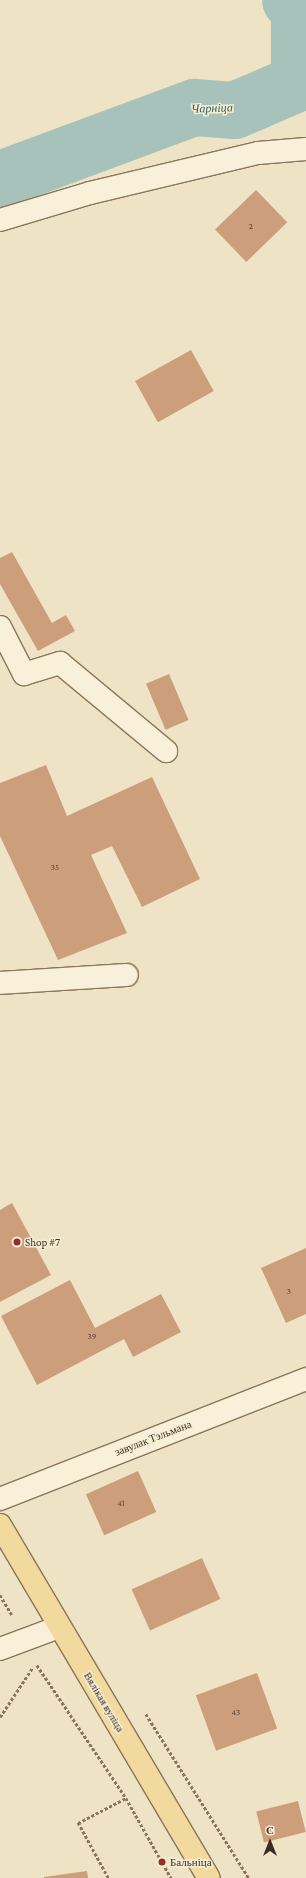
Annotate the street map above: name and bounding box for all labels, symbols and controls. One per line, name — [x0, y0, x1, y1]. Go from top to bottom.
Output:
water label: Чарніца — [191, 101, 233, 117]
house number: 2 — [249, 221, 253, 231]
house number: 35 — [51, 862, 59, 872]
place label: Shop #7 — [25, 1235, 60, 1249]
marker: Shop #7 — [12, 1237, 22, 1247]
house number: 3 — [287, 1286, 291, 1296]
house number: 39 — [88, 1331, 96, 1341]
street label: завулак Тэльмана — [113, 1417, 193, 1459]
house number: 41 — [117, 1498, 125, 1508]
street label: Вялікая вуліца — [81, 1670, 127, 1734]
house number: 43 — [232, 1707, 240, 1717]
north arrow — [250, 1822, 290, 1862]
text: С — [266, 1824, 274, 1836]
place label: Бальніца — [170, 1855, 212, 1869]
marker: Бальніца — [157, 1857, 167, 1867]

